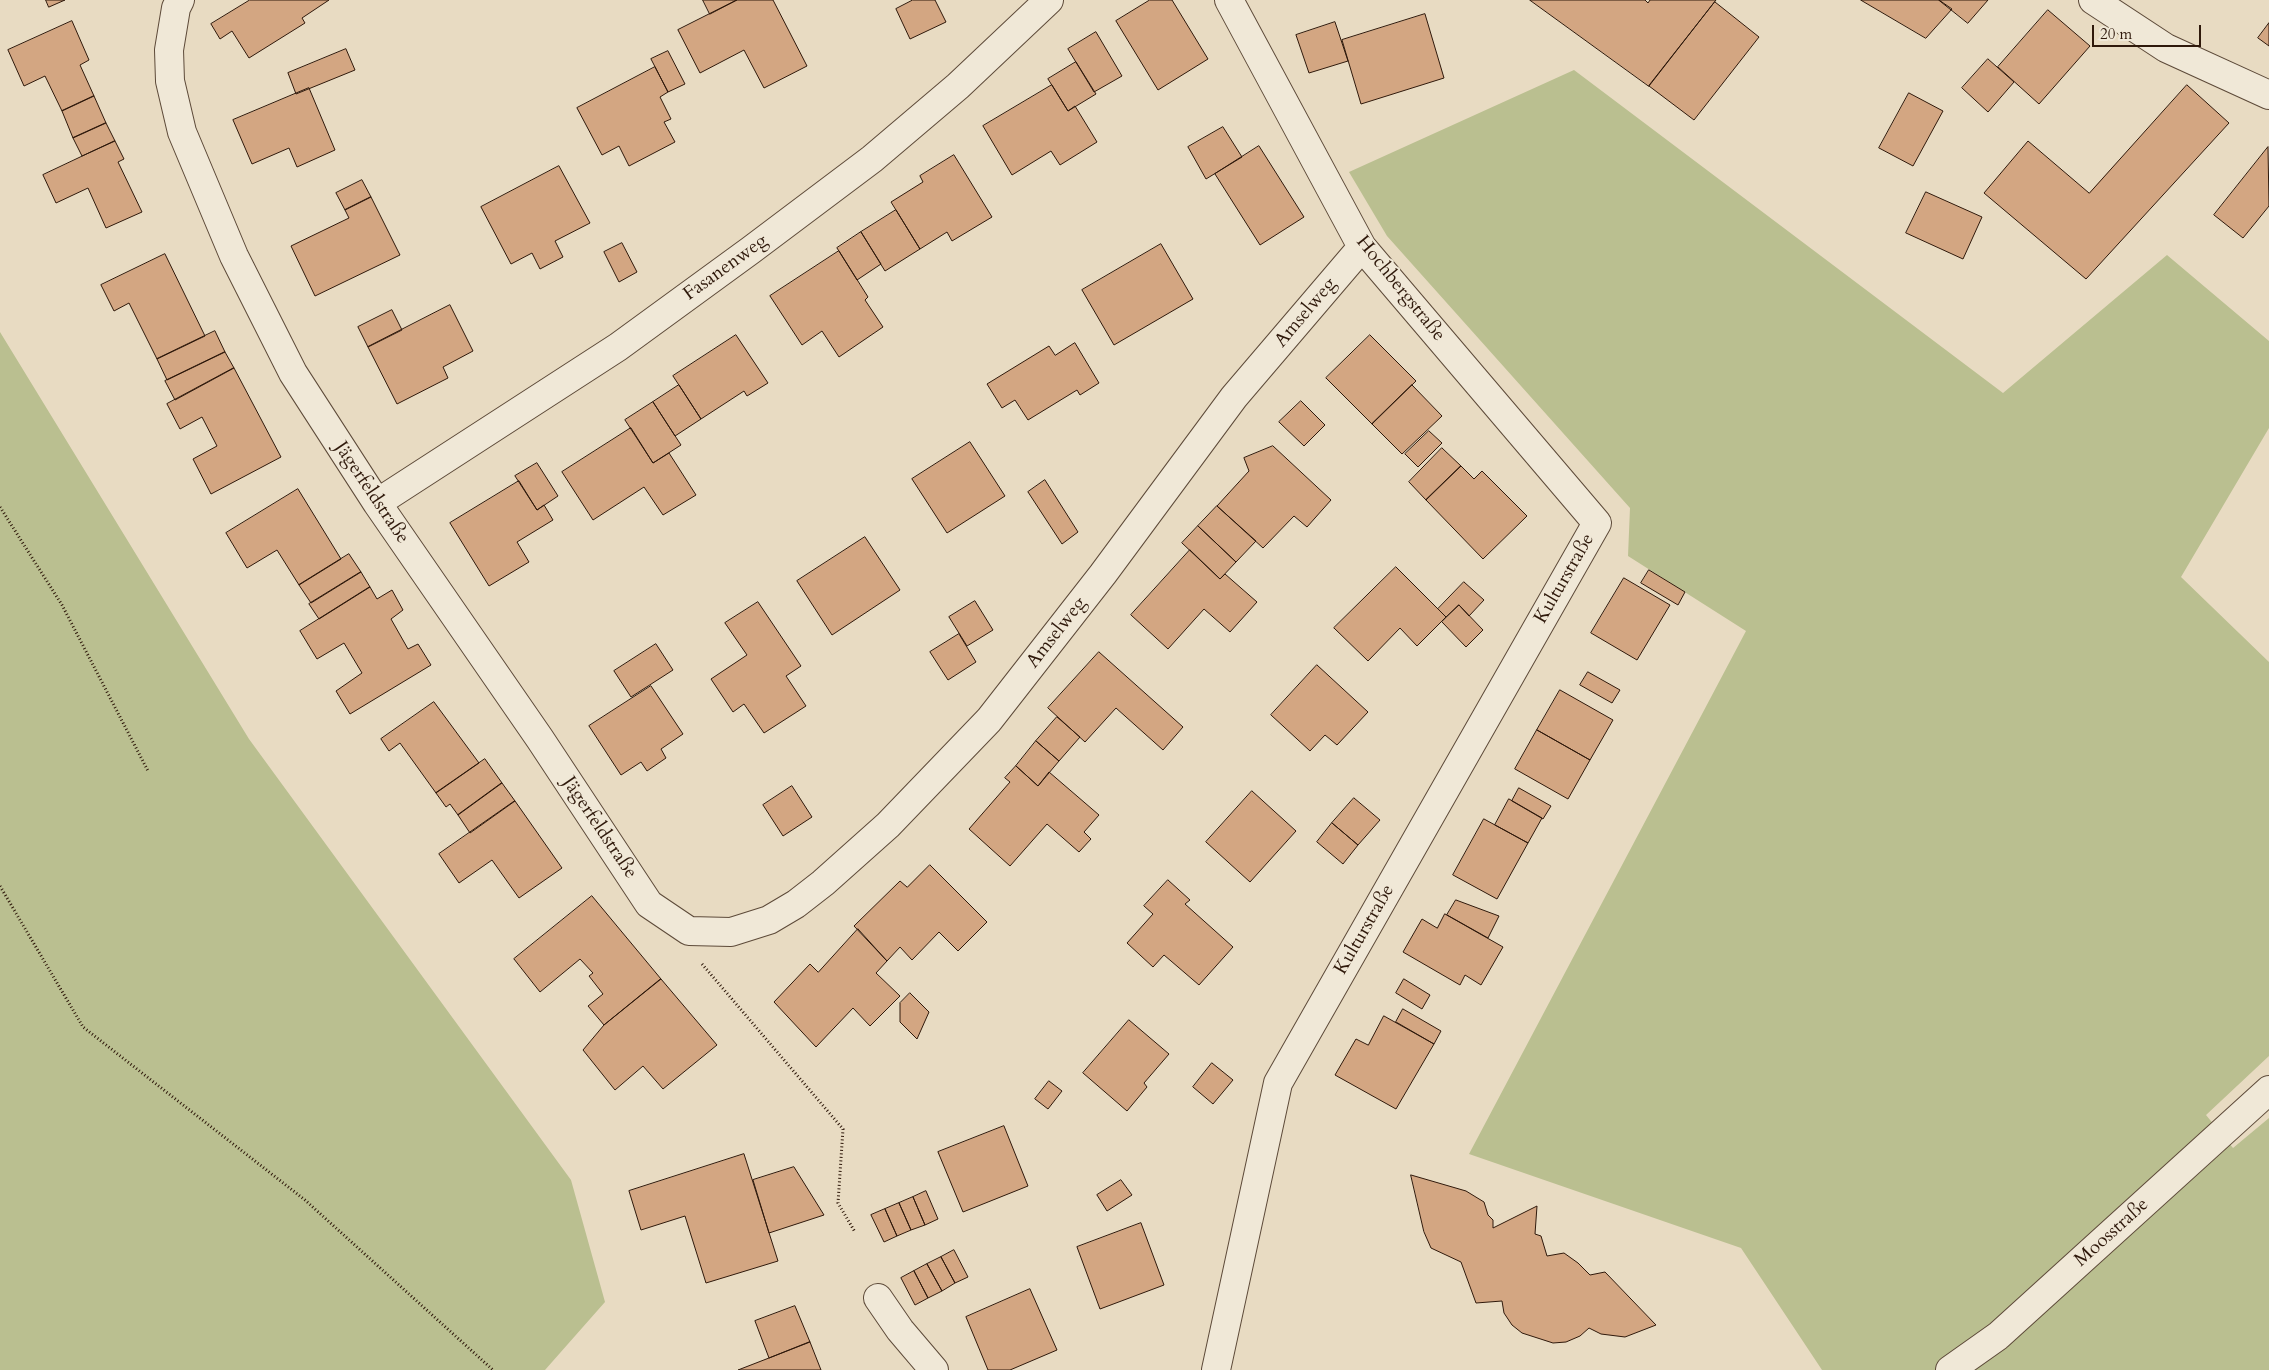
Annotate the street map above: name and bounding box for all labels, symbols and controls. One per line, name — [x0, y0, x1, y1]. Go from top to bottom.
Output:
scale bar — [2094, 15, 2203, 47]
text: 20 m — [2100, 24, 2132, 44]
street label: Fasanenweg — [680, 230, 772, 306]
street label: Hochbergstraße — [1351, 232, 1449, 346]
street label: Amselweg — [1270, 274, 1342, 352]
street label: Jägerfeldstraße — [329, 438, 413, 548]
street label: Kulturstraße — [1530, 530, 1600, 628]
street label: Amselweg — [1022, 593, 1092, 673]
street label: Jägerfeldstraße — [557, 773, 641, 883]
street label: Kulturstraße — [1330, 881, 1400, 979]
street label: Moosstraße — [2070, 1194, 2154, 1272]

